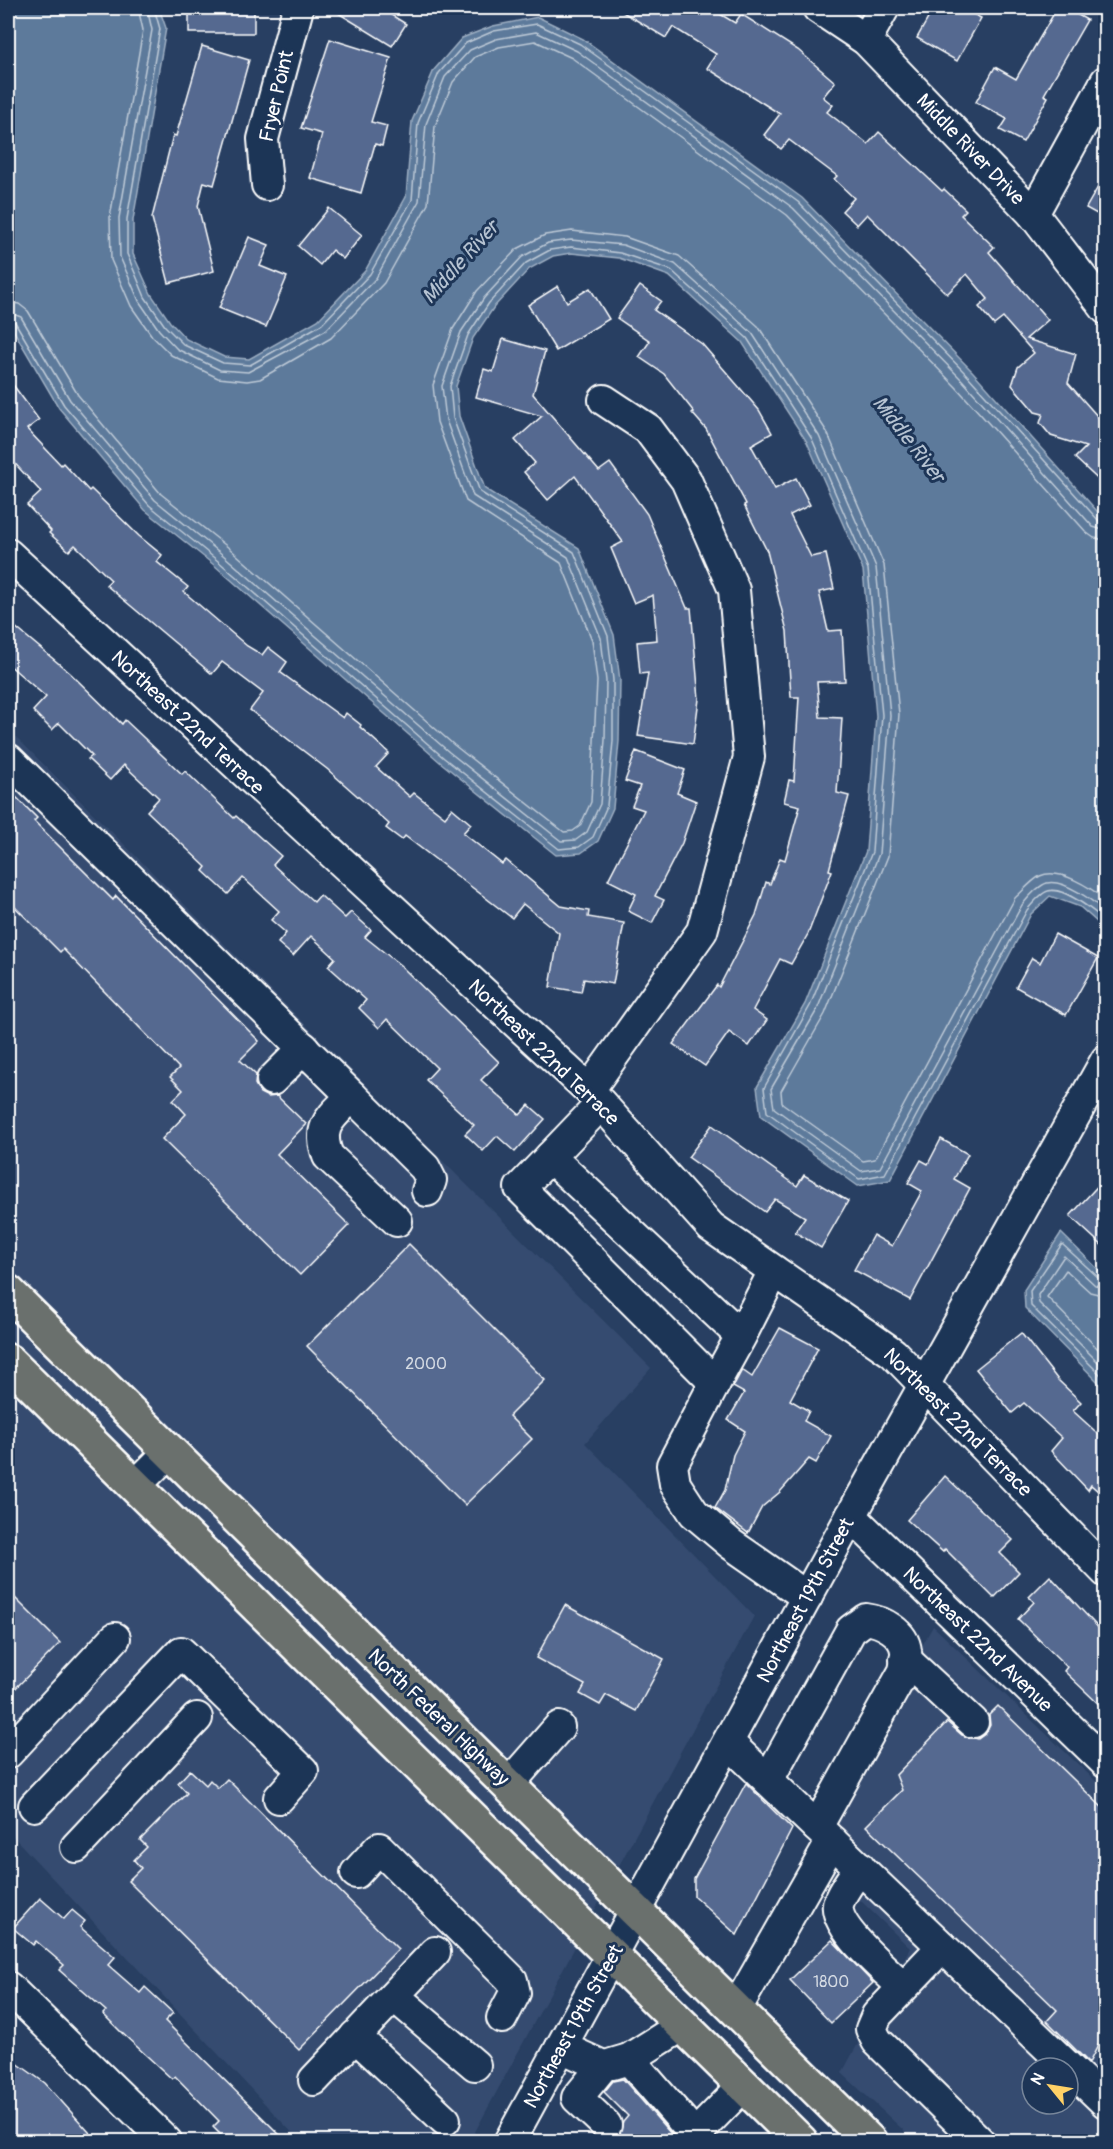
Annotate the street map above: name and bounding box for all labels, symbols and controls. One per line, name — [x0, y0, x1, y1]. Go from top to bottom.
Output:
street label: Fryer Point — [254, 47, 299, 144]
street label: Middle River Drive — [911, 88, 1030, 210]
water label: Middle River — [416, 213, 507, 310]
water label: Middle River — [866, 390, 953, 490]
street label: Northeast 22nd Terrace — [106, 645, 270, 800]
street label: Northeast 22nd Terrace — [463, 974, 625, 1131]
street label: Northeast 22nd Terrace — [878, 1343, 1037, 1502]
house number: 2000 — [405, 1354, 447, 1374]
street label: Northeast 19th Street — [751, 1513, 860, 1687]
street label: Northeast 22nd Avenue — [898, 1561, 1058, 1717]
street label: North Federal Highway — [363, 1643, 515, 1792]
street label: Northeast 19th Street — [518, 1939, 629, 2113]
house number: 1800 — [813, 1972, 849, 1992]
north arrow — [1020, 2056, 1080, 2116]
text: N — [1027, 2069, 1049, 2089]

